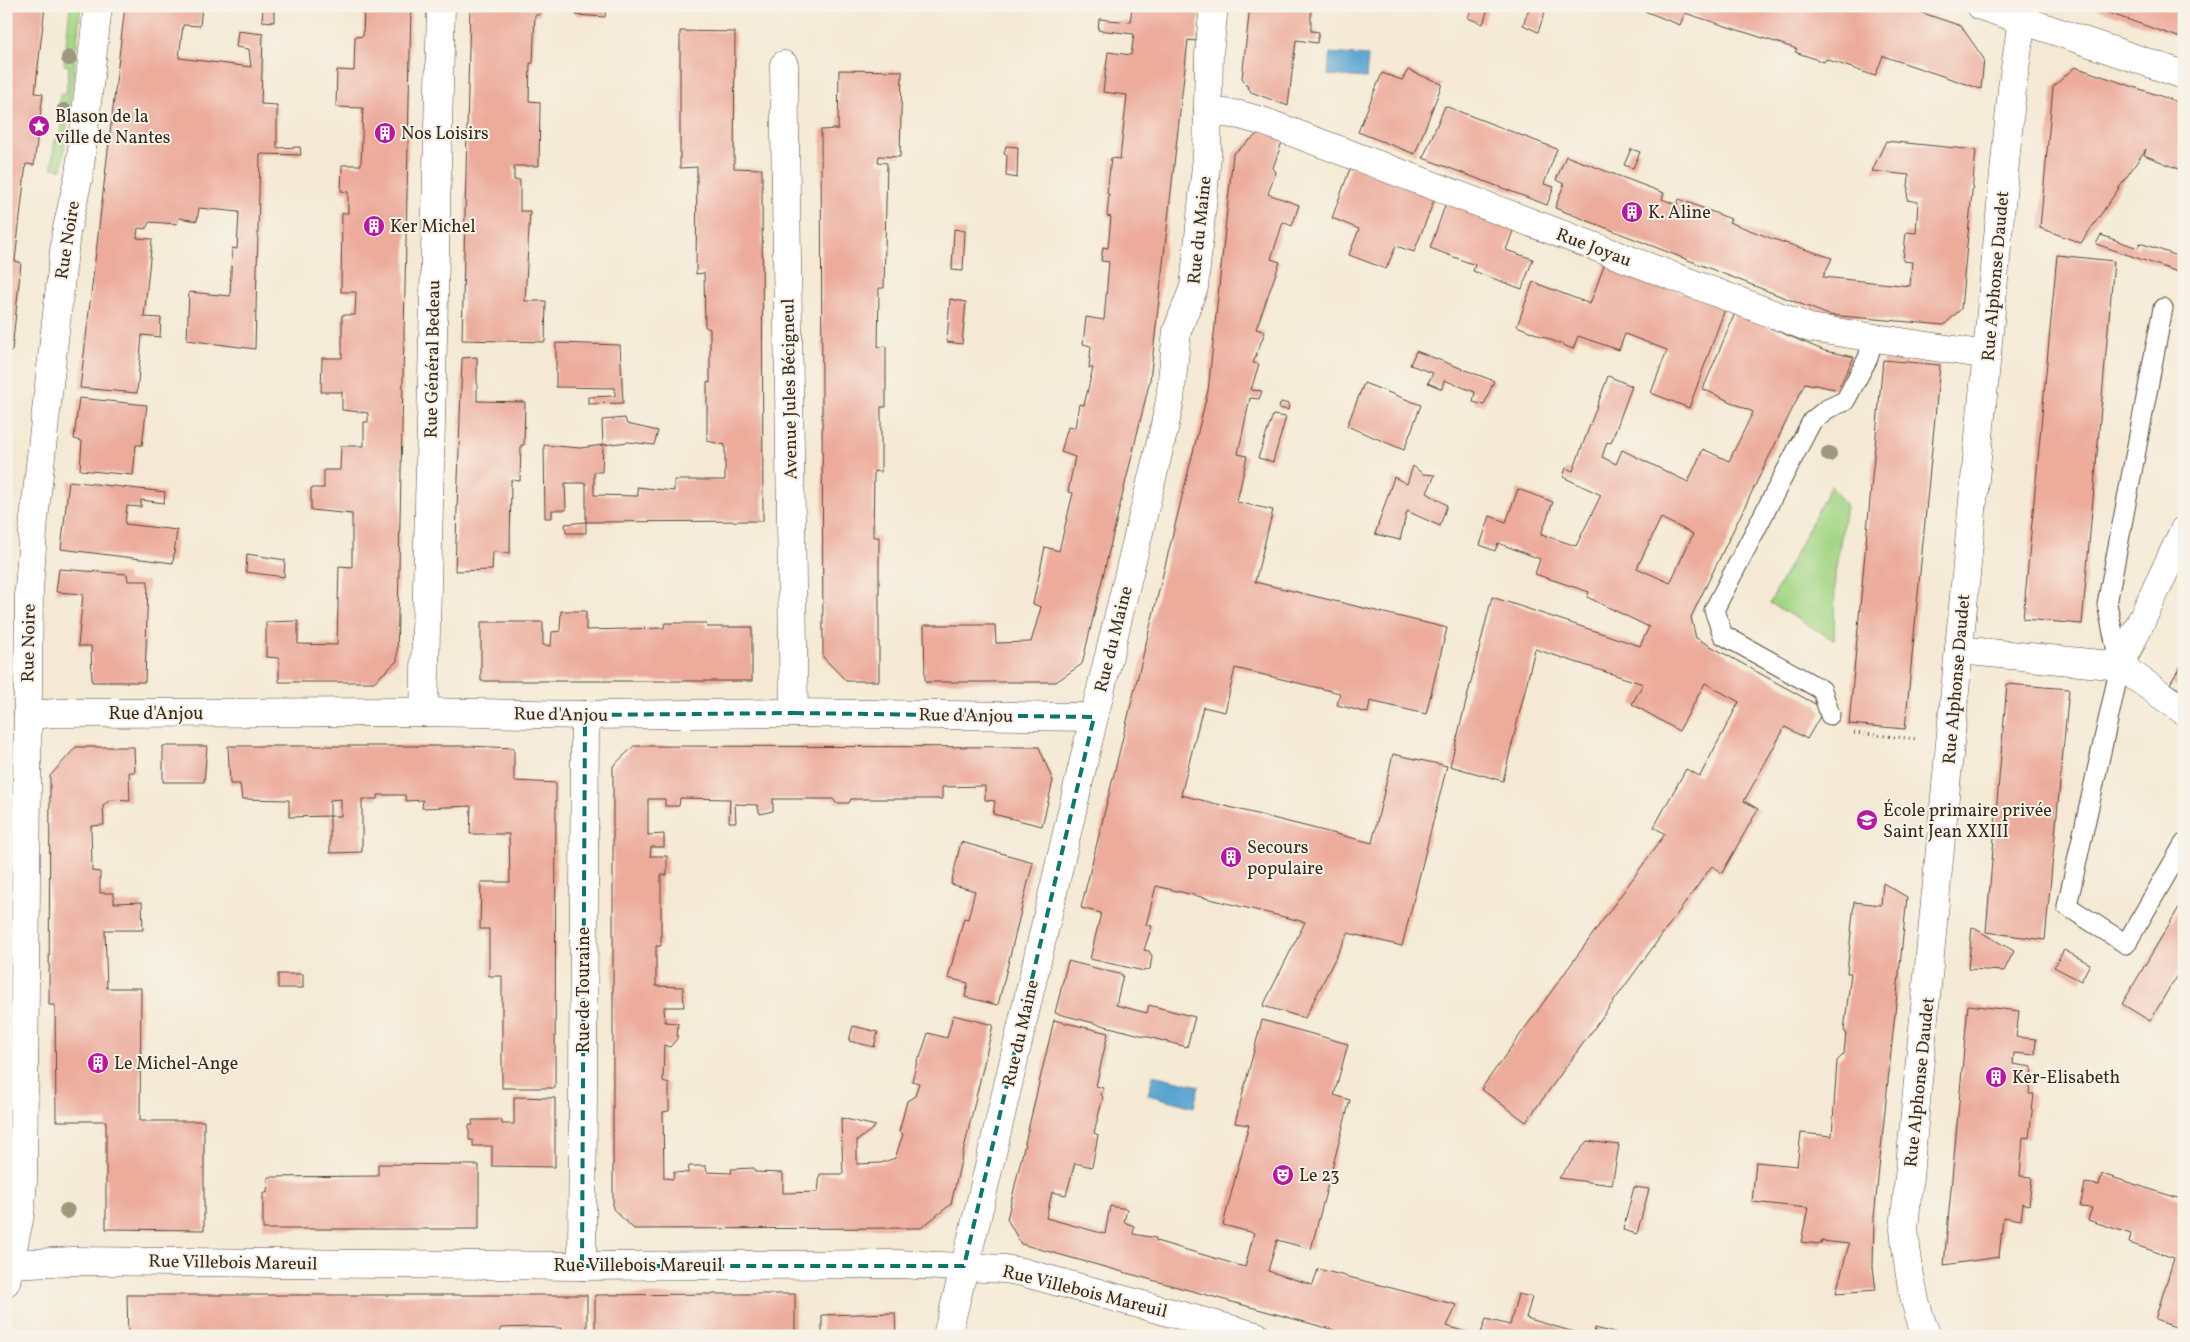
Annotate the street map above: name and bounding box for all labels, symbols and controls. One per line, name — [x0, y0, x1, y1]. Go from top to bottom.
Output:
place label: Blason de la ville de Nantes — [55, 105, 171, 151]
place icon: Blason de la ville de Nantes — [27, 114, 51, 138]
building icon: Nos Loisirs — [373, 121, 397, 145]
place label: Nos Loisirs — [401, 122, 489, 147]
street label: Rue du Maine — [1182, 175, 1219, 286]
street label: Rue Alphonse Daudet — [1977, 190, 2016, 362]
street label: Rue Noire — [50, 199, 87, 281]
building icon: K. Aline — [1620, 200, 1644, 224]
place label: K. Aline — [1648, 201, 1711, 226]
building icon: Ker Michel — [362, 214, 386, 238]
place label: Ker Michel — [390, 215, 476, 240]
street label: Rue Joyau — [1552, 223, 1635, 274]
street label: Rue Général Bedeau — [420, 280, 447, 439]
street label: Avenue Jules Bécigneul — [776, 298, 805, 480]
street label: Rue du Maine — [1089, 583, 1140, 695]
street label: Rue Alphonse Daudet — [1938, 593, 1977, 765]
street label: Rue Noire — [16, 603, 43, 683]
street label: Rue d'Anjou — [109, 702, 203, 727]
street label: Rue d'Anjou — [513, 702, 609, 729]
street label: Rue d'Anjou — [918, 703, 1014, 730]
place label: École primaire privée Saint Jean XXIII — [1883, 799, 2052, 845]
school or university icon: École primaire privée Saint Jean XXIII — [1855, 808, 1879, 832]
place label: Secours populaire — [1247, 836, 1323, 882]
building icon: Secours populaire — [1219, 845, 1243, 869]
street label: Rue de Touraine — [572, 927, 597, 1053]
street label: Rue du Maine — [997, 977, 1046, 1089]
street label: Rue Alphonse Daudet — [1899, 996, 1942, 1168]
building icon: Le Michel-Ange — [86, 1051, 110, 1075]
place label: Le Michel-Ange — [114, 1052, 238, 1077]
building icon: Ker-Elisabeth — [1984, 1065, 2008, 1089]
place label: Ker-Elisabeth — [2012, 1066, 2121, 1091]
theatre icon: Le 23 — [1271, 1163, 1295, 1187]
place label: Le 23 — [1299, 1164, 1340, 1189]
street label: Rue Villebois Mareuil — [148, 1250, 318, 1277]
street label: Rue Villebois Mareuil — [553, 1254, 723, 1279]
street label: Rue Villebois Mareuil — [1000, 1260, 1170, 1325]

